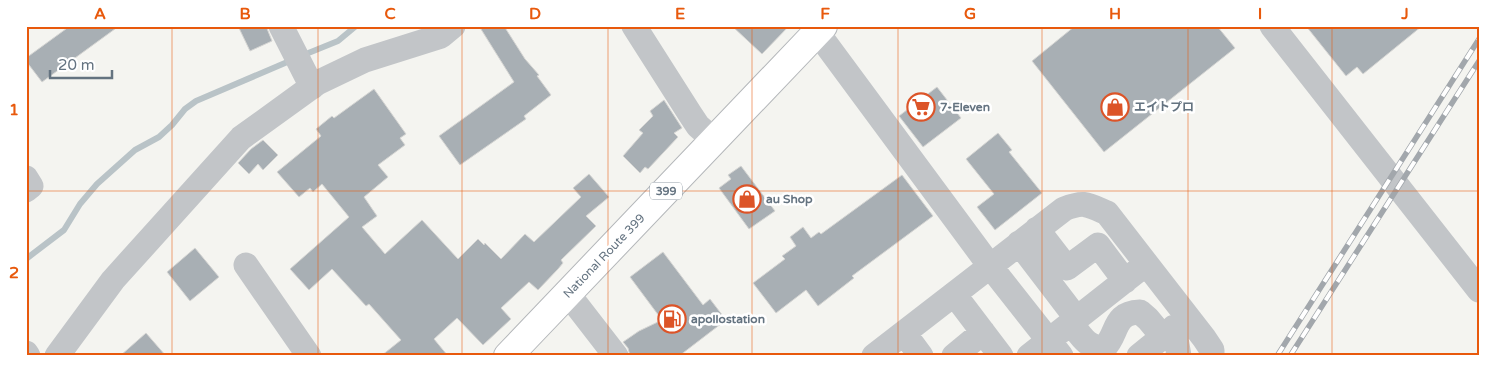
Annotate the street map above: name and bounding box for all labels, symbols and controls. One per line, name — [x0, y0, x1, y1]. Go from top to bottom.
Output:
text: A — [94, 4, 106, 24]
text: B — [239, 4, 251, 24]
text: C — [384, 4, 396, 24]
text: D — [529, 4, 541, 24]
text: E — [675, 4, 685, 24]
text: F — [820, 4, 830, 24]
text: G — [964, 4, 976, 24]
text: H — [1109, 4, 1121, 24]
text: I — [1258, 4, 1262, 24]
text: J — [1400, 4, 1409, 24]
scale bar — [50, 48, 112, 80]
text: 20 m — [58, 56, 95, 74]
supermarket icon: 7-Eleven — [906, 92, 936, 122]
shop icon: エイトプロ — [1100, 92, 1130, 122]
text: 1 — [9, 100, 19, 120]
place label: 7-Eleven — [940, 100, 990, 114]
place label: エイトプロ — [1134, 100, 1194, 114]
road number: 399 — [650, 182, 682, 200]
shop icon: au Shop — [732, 184, 762, 214]
place label: au Shop — [766, 192, 813, 207]
street label: National Route 399 — [560, 211, 648, 301]
text: 2 — [9, 263, 19, 283]
fuel station icon: apollostation — [657, 304, 687, 334]
place label: apollostation — [691, 312, 765, 327]

